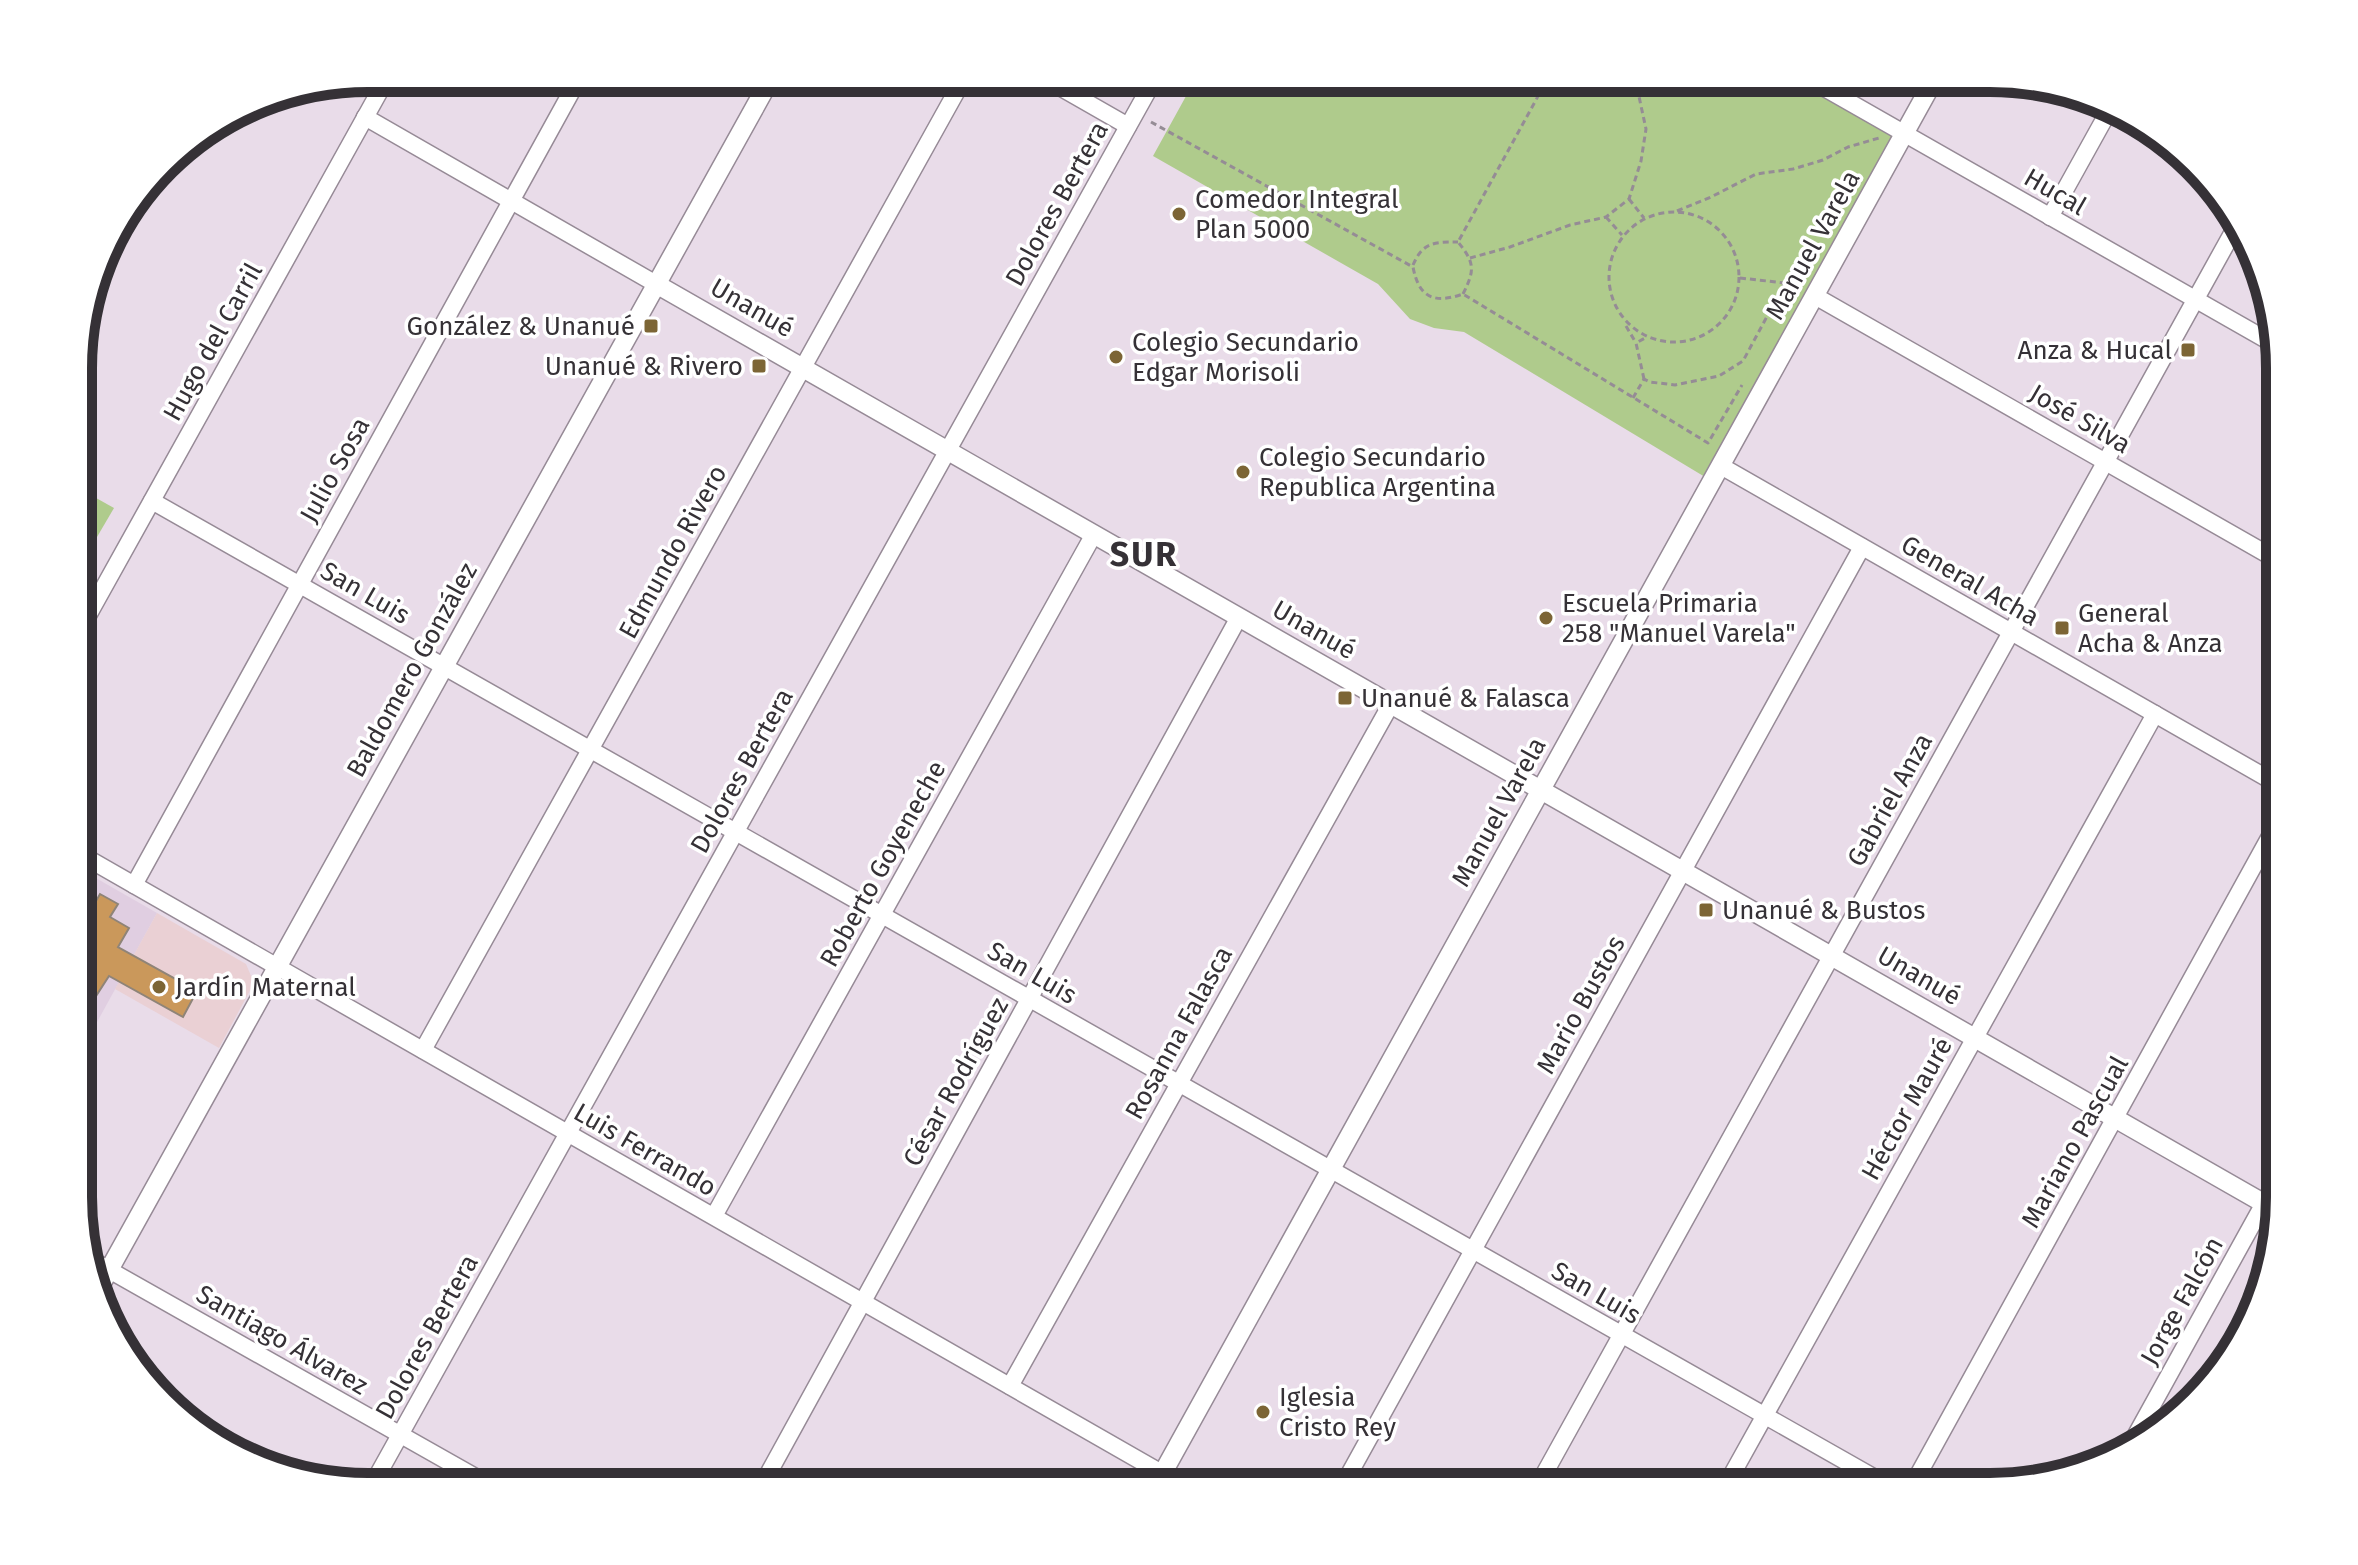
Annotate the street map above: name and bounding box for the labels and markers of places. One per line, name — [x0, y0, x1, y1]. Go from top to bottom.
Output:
place label: Comedor Integral Plan 5000 — [1195, 184, 1399, 245]
marker: Comedor Integral Plan 5000 — [1170, 205, 1188, 223]
place label: González & Unanué — [407, 311, 635, 342]
marker: González & Unanué — [642, 317, 660, 335]
place label: Colegio Secundario Edgar Morisoli — [1132, 327, 1359, 388]
place label: Anza & Hucal — [2018, 335, 2172, 366]
marker: Anza & Hucal — [2179, 341, 2197, 359]
marker: Colegio Secundario Edgar Morisoli — [1107, 348, 1125, 366]
place label: Unanué & Rivero — [545, 351, 743, 382]
marker: Unanué & Rivero — [750, 357, 768, 375]
place label: Colegio Secundario Republica Argentina — [1259, 442, 1496, 503]
marker: Colegio Secundario Republica Argentina — [1234, 463, 1252, 481]
place label: Escuela Primaria 258 "Manuel Varela" — [1562, 588, 1796, 649]
place label: General Acha & Anza — [2078, 598, 2223, 659]
marker: Escuela Primaria 258 "Manuel Varela" — [1537, 609, 1555, 627]
marker: General Acha & Anza — [2053, 619, 2071, 637]
place label: Unanué & Falasca — [1361, 683, 1570, 714]
marker: Unanué & Falasca — [1336, 689, 1354, 707]
place label: Unanué & Bustos — [1722, 895, 1925, 926]
marker: Unanué & Bustos — [1697, 901, 1715, 919]
place label: Jardín Maternal — [175, 972, 356, 1003]
marker: Jardín Maternal — [150, 978, 168, 996]
place label: Iglesia Cristo Rey — [1279, 1382, 1396, 1443]
marker: Iglesia Cristo Rey — [1254, 1403, 1272, 1421]

